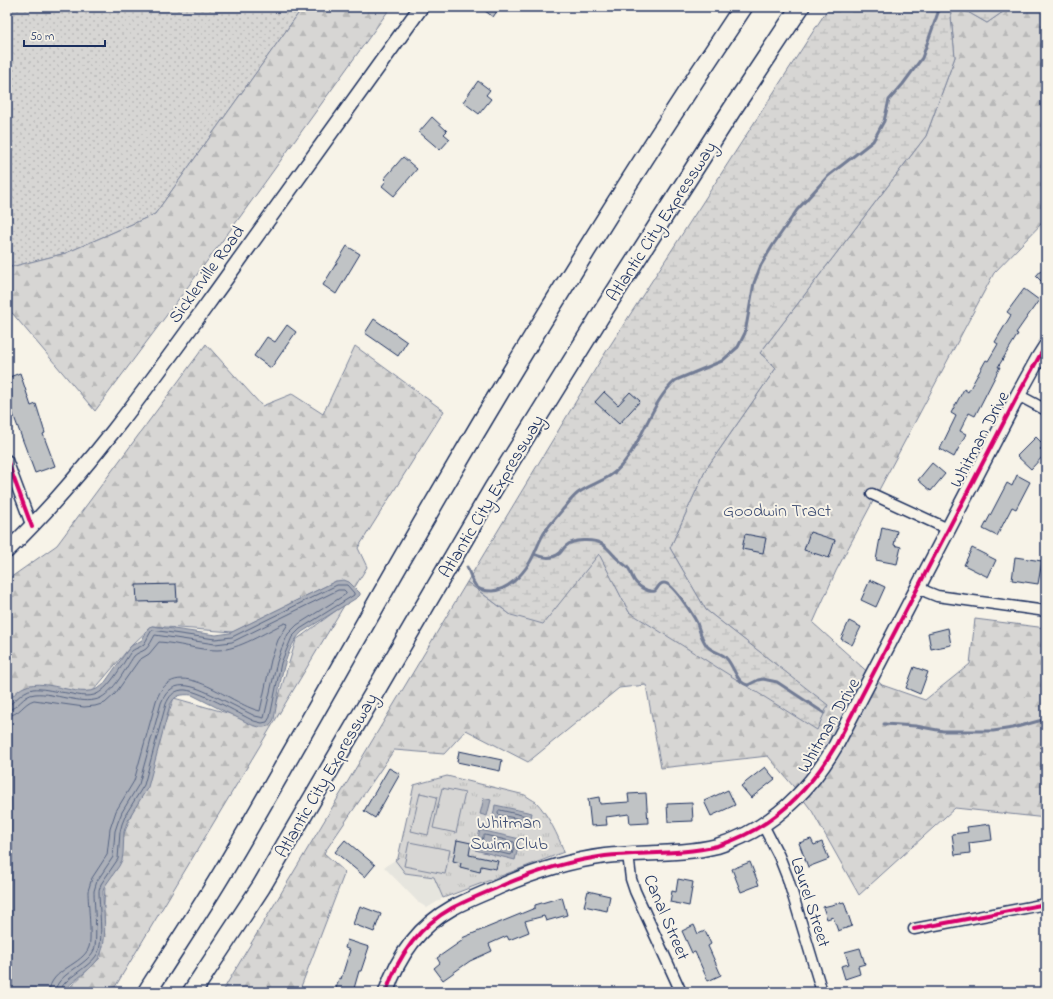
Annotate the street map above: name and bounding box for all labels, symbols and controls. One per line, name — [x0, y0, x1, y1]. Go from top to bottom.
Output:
scale bar — [24, 22, 105, 48]
text: 50 m — [30, 28, 54, 46]
street label: Atlantic City Expressway — [601, 137, 724, 307]
street label: Sicklerville Road — [163, 221, 252, 329]
street label: Whitman Drive — [944, 386, 1018, 493]
street label: Atlantic City Expressway — [434, 410, 552, 584]
park label: Goodwin Tract — [723, 499, 831, 525]
street label: Whitman Drive — [792, 673, 868, 779]
street label: Atlantic City Expressway — [270, 689, 386, 863]
park label: Whitman Swim Club — [470, 811, 548, 858]
street label: Laurel Street — [782, 854, 836, 951]
street label: Canal Street — [635, 871, 695, 965]

